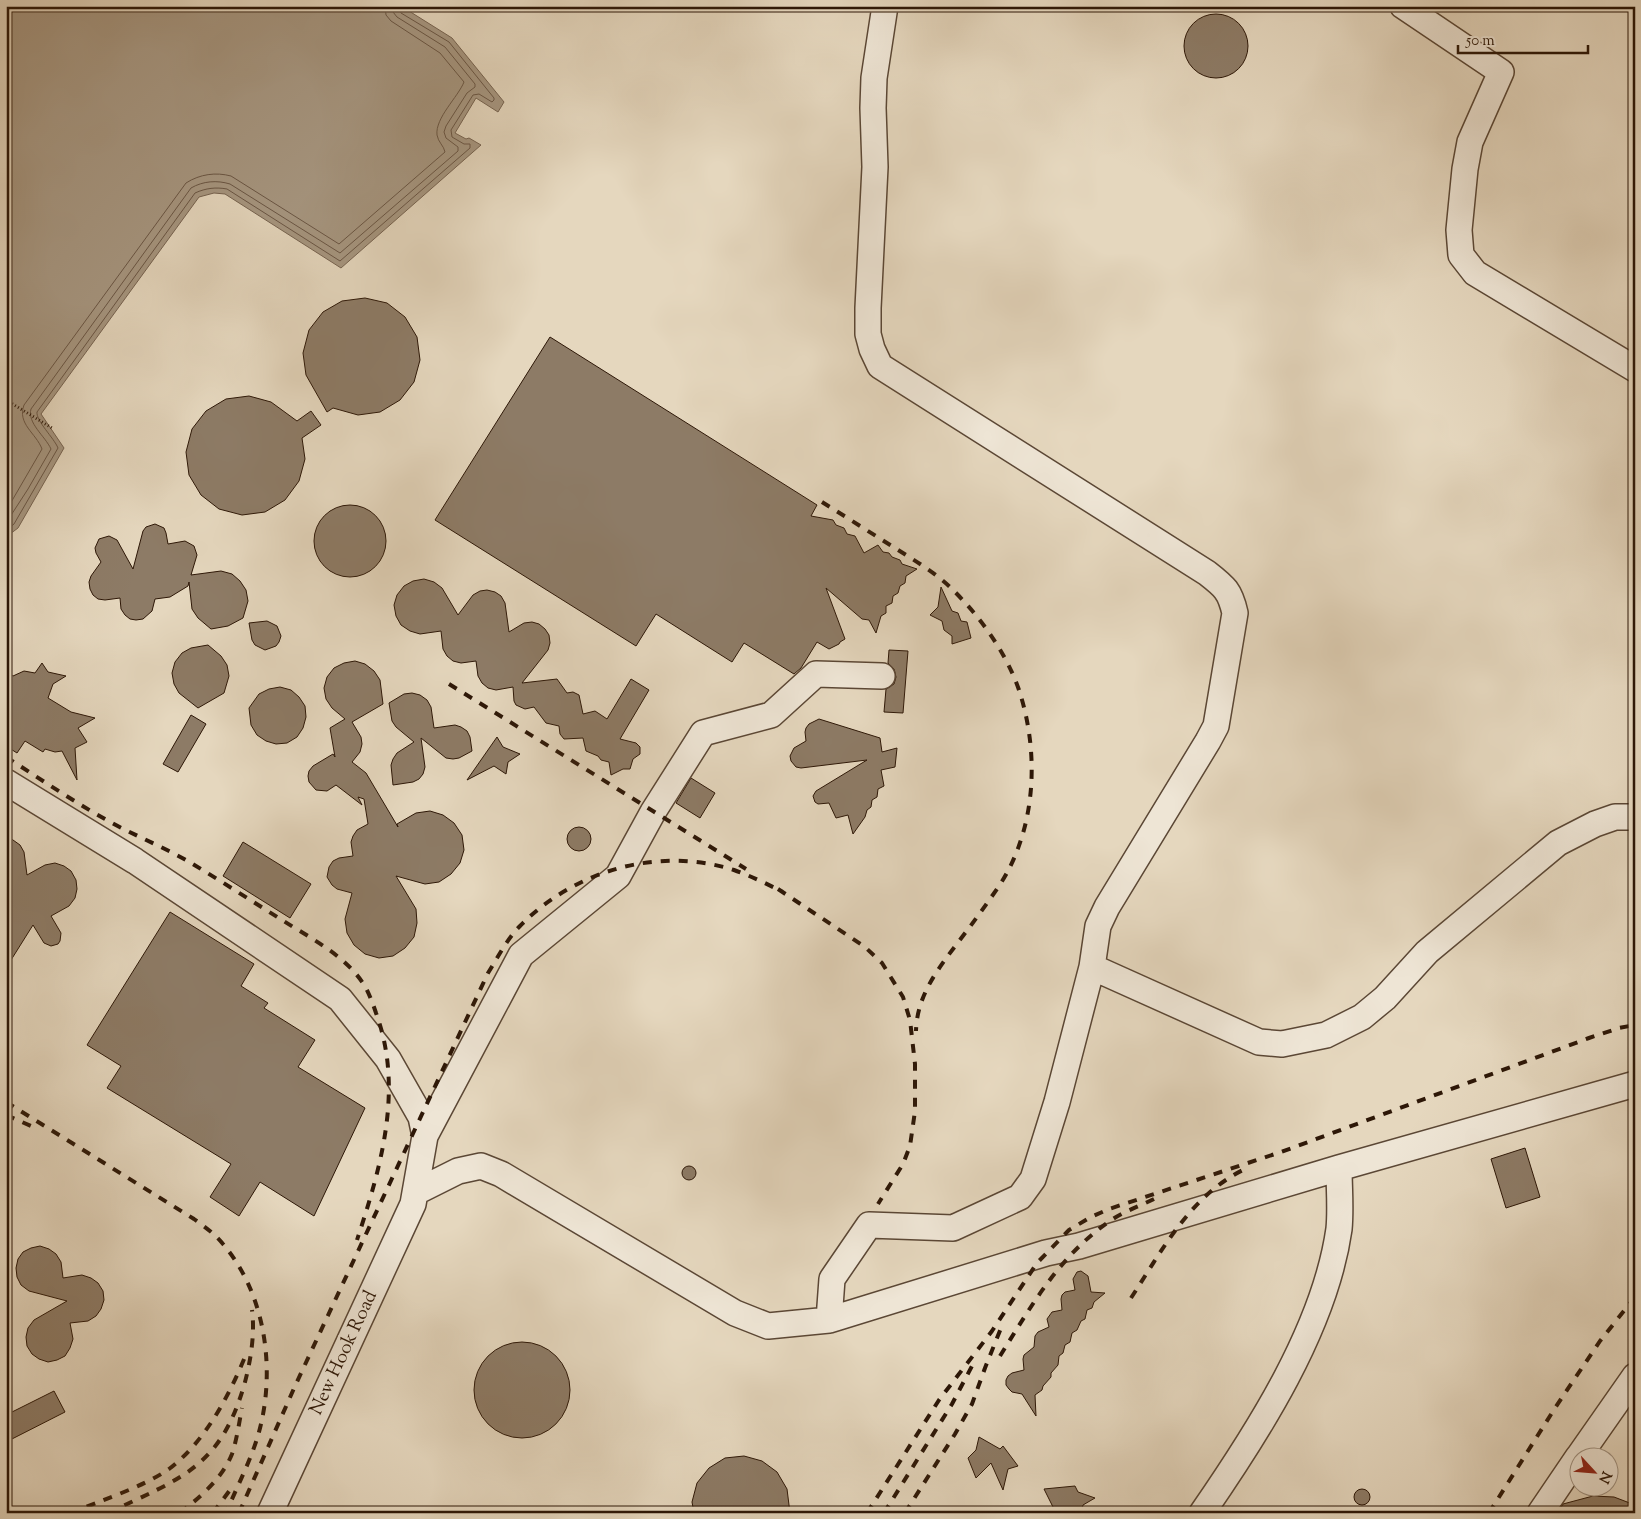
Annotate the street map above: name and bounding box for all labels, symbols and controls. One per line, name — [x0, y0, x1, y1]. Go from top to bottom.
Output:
scale bar — [1458, 22, 1588, 54]
text: 50 m — [1465, 31, 1495, 52]
street label: New Hook Road — [303, 1286, 385, 1420]
north arrow — [1568, 1446, 1618, 1496]
text: N — [1592, 1467, 1615, 1486]

